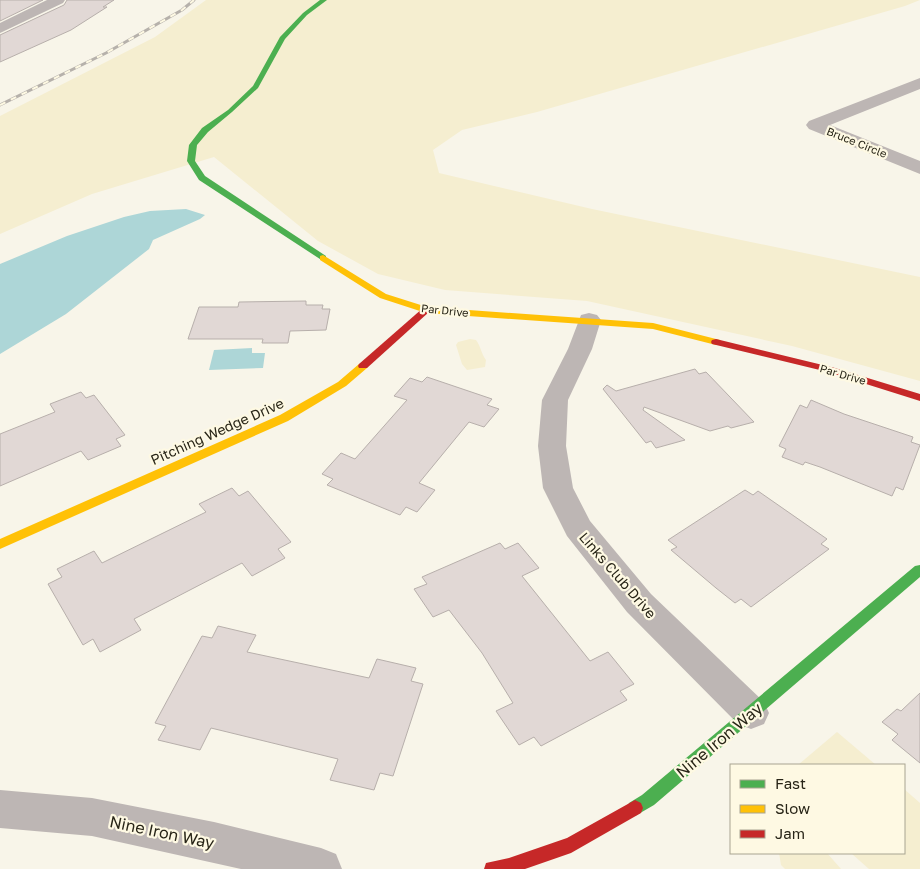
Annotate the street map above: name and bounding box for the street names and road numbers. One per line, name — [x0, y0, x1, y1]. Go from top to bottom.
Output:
street label: Bruce Circle — [825, 124, 889, 160]
street label: Par Drive — [421, 301, 469, 319]
street label: Par Drive — [818, 361, 868, 387]
street label: Pitching Wedge Drive — [148, 394, 286, 468]
street label: Links Club Drive — [576, 528, 660, 622]
street label: Nine Iron Way — [672, 698, 766, 782]
street label: Nine Iron Way — [108, 811, 216, 853]

